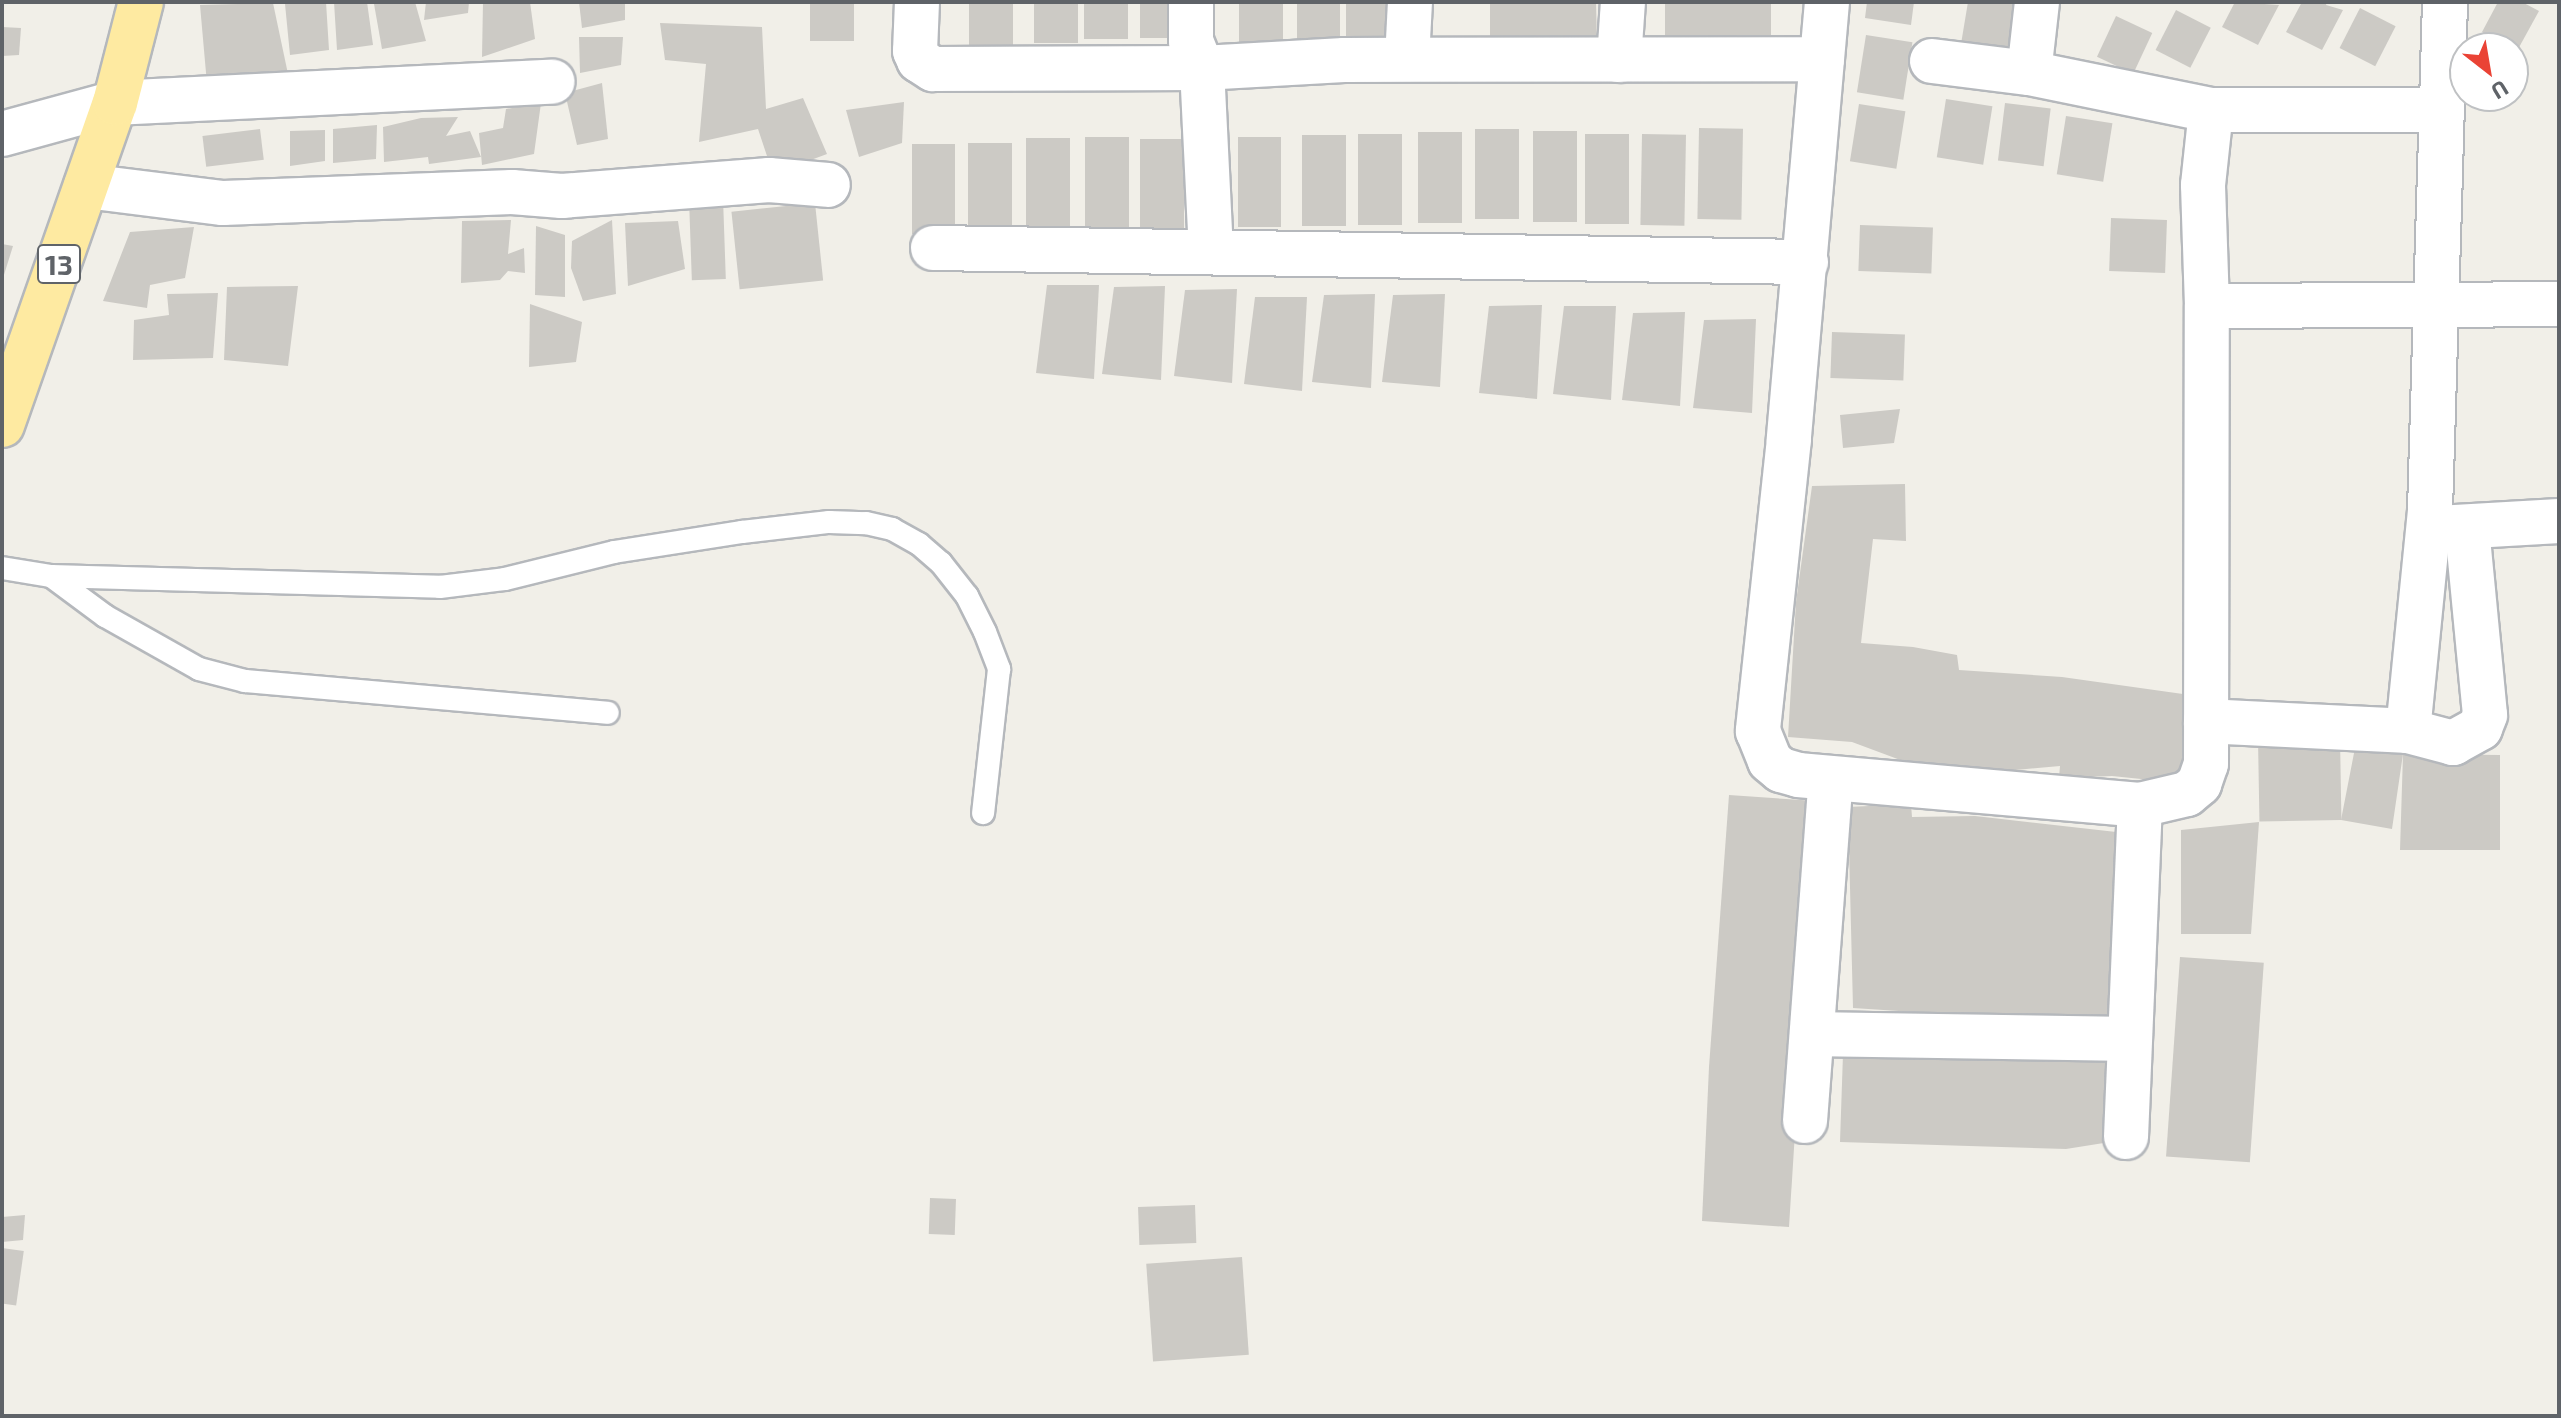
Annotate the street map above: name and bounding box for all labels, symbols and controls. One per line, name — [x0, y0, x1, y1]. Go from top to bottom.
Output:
north arrow — [2449, 32, 2529, 112]
text: U — [2487, 76, 2513, 106]
road number: 13 — [37, 240, 81, 288]

